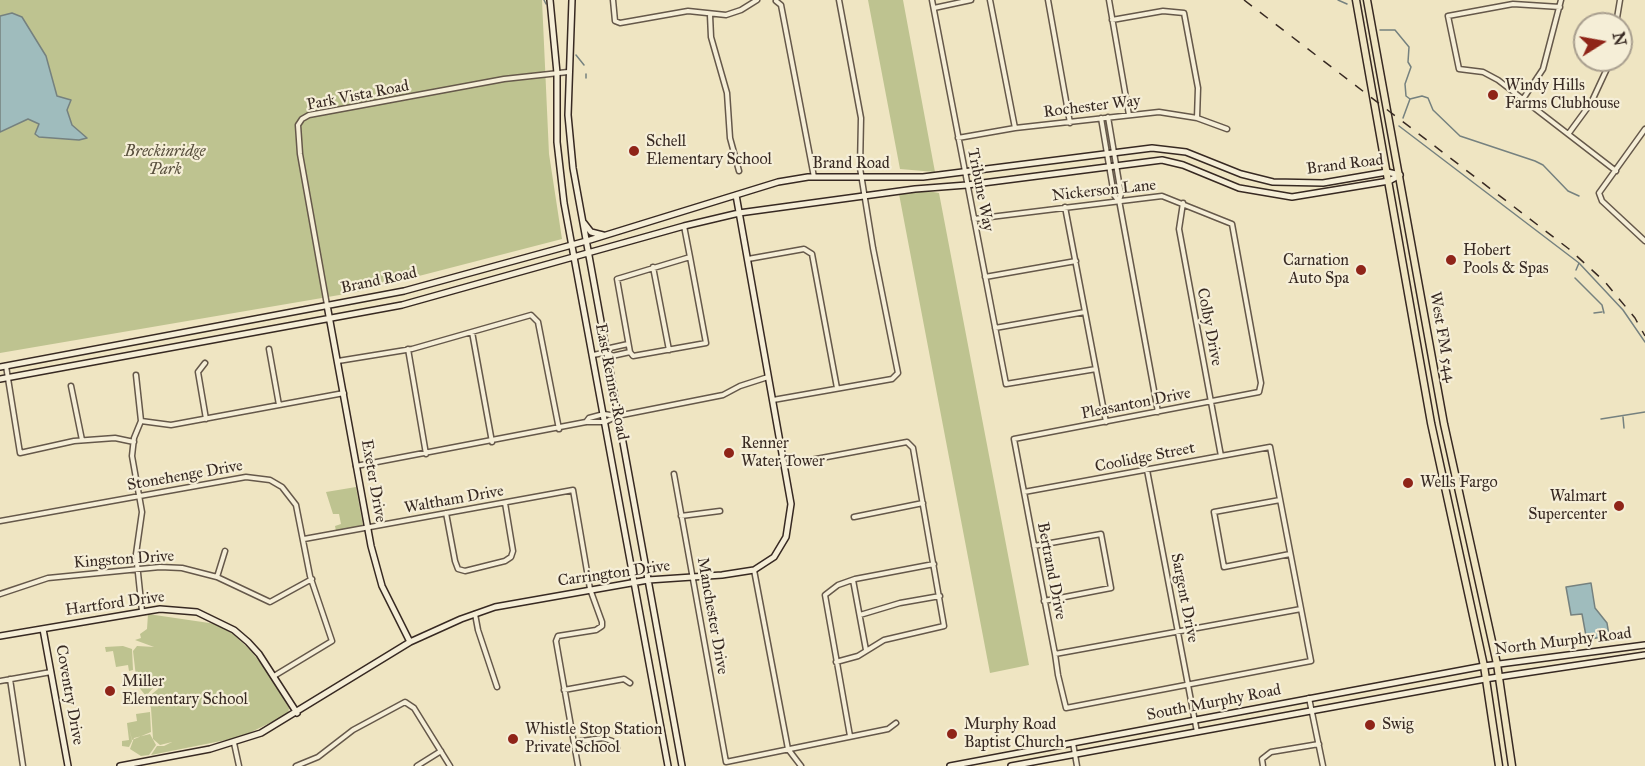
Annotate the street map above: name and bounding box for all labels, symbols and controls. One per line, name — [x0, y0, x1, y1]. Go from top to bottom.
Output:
north arrow — [1573, 12, 1633, 72]
text: N — [1609, 30, 1630, 47]
place label: Windy Hills Farms Clubhouse — [1505, 76, 1620, 114]
street label: Park Vista Road — [305, 77, 411, 115]
marker: Windy Hills Farms Clubhouse — [1486, 88, 1500, 102]
street label: Rochester Way — [1042, 92, 1142, 122]
place label: Schell Elementary School — [646, 132, 772, 170]
park label: Breckinridge Park — [125, 142, 205, 180]
marker: Schell Elementary School — [627, 144, 641, 158]
street label: Tribune Way — [963, 147, 997, 233]
street label: Brand Road — [1305, 151, 1385, 179]
street label: Brand Road — [812, 154, 890, 174]
street label: Nickerson Lane — [1051, 176, 1157, 206]
place label: Hobert Pools & Spas — [1463, 241, 1548, 279]
place label: Carnation Auto Spa — [1283, 251, 1349, 289]
marker: Hobert Pools & Spas — [1444, 253, 1458, 267]
marker: Carnation Auto Spa — [1354, 263, 1368, 277]
street label: Brand Road — [339, 264, 419, 298]
street label: Colby Drive — [1192, 286, 1226, 368]
street label: West FM 544 — [1425, 290, 1459, 384]
street label: East Renner Road — [590, 322, 632, 442]
street label: Pleasanton Drive — [1080, 384, 1192, 424]
place label: Renner Water Tower — [741, 434, 825, 472]
street label: Exeter Drive — [356, 438, 390, 524]
street label: Coolidge Street — [1093, 439, 1197, 477]
marker: Renner Water Tower — [722, 446, 736, 460]
street label: Stonehenge Drive — [126, 456, 244, 496]
place label: Wells Fargo — [1420, 473, 1498, 493]
marker: Wells Fargo — [1401, 476, 1415, 490]
street label: Waltham Drive — [403, 482, 505, 518]
place label: Walmart Supercenter — [1528, 487, 1607, 525]
marker: Walmart Supercenter — [1612, 499, 1626, 513]
street label: Bertrand Drive — [1032, 521, 1070, 621]
street label: Kingston Drive — [73, 547, 175, 573]
street label: Sargent Drive — [1166, 552, 1202, 644]
street label: Manchester Drive — [692, 556, 732, 676]
street label: Carrington Drive — [557, 557, 671, 591]
street label: Hartford Drive — [64, 588, 166, 620]
street label: North Murphy Road — [1493, 624, 1633, 660]
street label: Coventry Drive — [51, 643, 87, 747]
place label: Miller Elementary School — [122, 672, 248, 710]
street label: South Murphy Road — [1145, 681, 1283, 725]
marker: Miller Elementary School — [103, 684, 117, 698]
place label: Murphy Road Baptist Church — [964, 715, 1064, 753]
place label: Swig — [1382, 715, 1413, 735]
marker: Swig — [1363, 718, 1377, 732]
place label: Whistle Stop Station Private School — [525, 720, 662, 758]
marker: Murphy Road Baptist Church — [945, 727, 959, 741]
marker: Whistle Stop Station Private School — [506, 732, 520, 746]

